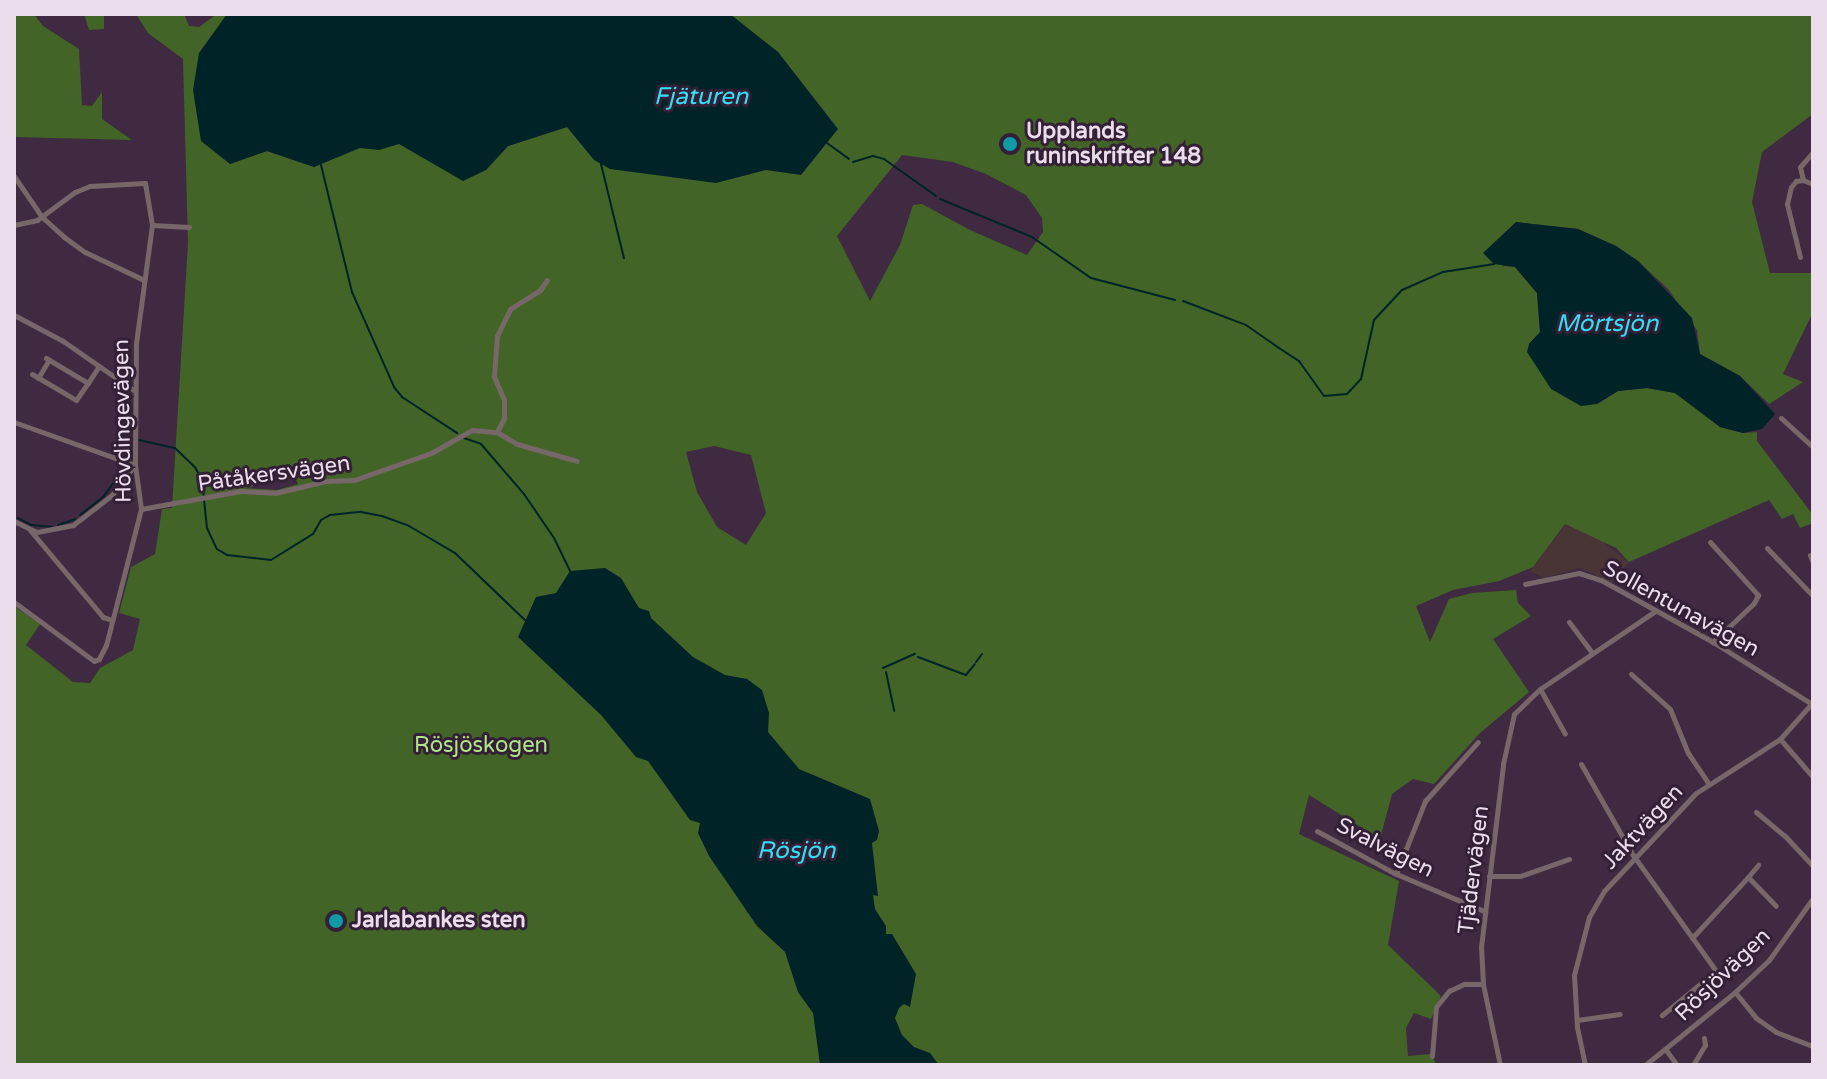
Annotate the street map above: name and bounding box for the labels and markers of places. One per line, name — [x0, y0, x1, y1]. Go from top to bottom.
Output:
place label: Upplands runinskrifter 148 — [1026, 118, 1201, 170]
marker: Upplands runinskrifter 148 — [1001, 135, 1019, 153]
place label: Jarlabankes sten — [352, 908, 526, 934]
marker: Jarlabankes sten — [327, 912, 345, 930]

